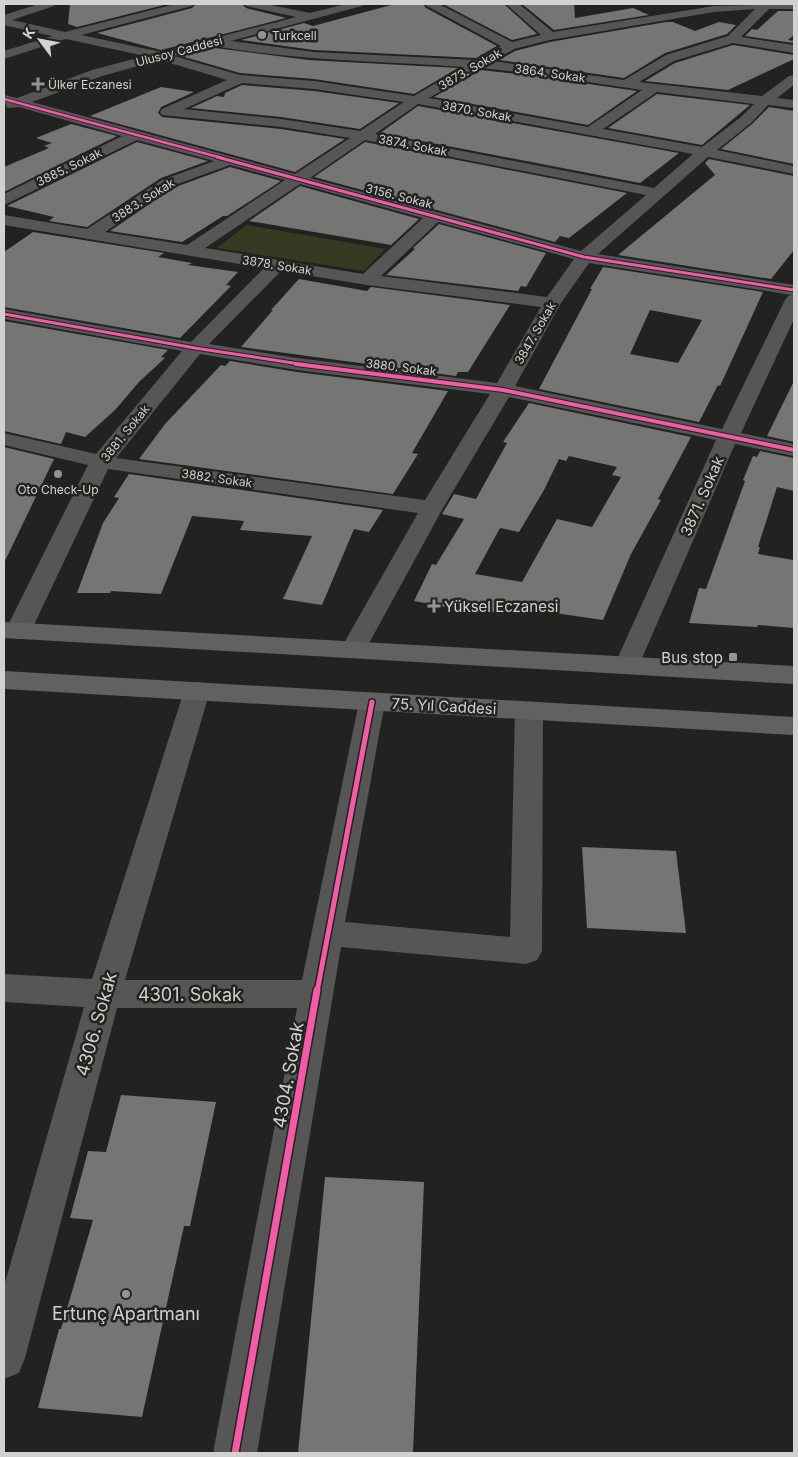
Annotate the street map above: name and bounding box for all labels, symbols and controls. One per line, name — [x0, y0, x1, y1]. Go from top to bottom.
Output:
north arrow — [15, 15, 65, 65]
text: K — [19, 24, 38, 42]
place label: Turkcell — [272, 28, 317, 43]
marker: Turkcell — [256, 29, 268, 41]
street label: Ulusoy Caddesi — [134, 32, 224, 70]
street label: 3873. Sokak — [436, 45, 505, 93]
street label: 3864. Sokak — [514, 61, 587, 85]
place label: Ülker Eczanesi — [48, 77, 132, 92]
marker: Ülker Eczanesi — [32, 78, 44, 90]
street label: 3870. Sokak — [441, 98, 513, 125]
street label: 3874. Sokak — [377, 131, 449, 159]
street label: 3885. Sokak — [34, 145, 105, 189]
street label: 3883. Sokak — [109, 175, 177, 225]
street label: 3156. Sokak — [364, 180, 434, 212]
street label: 3878. Sokak — [241, 252, 313, 278]
street label: 3847. Sokak — [511, 299, 559, 367]
street label: 3880. Sokak — [365, 355, 438, 379]
street label: 3881. Sokak — [98, 401, 153, 464]
street label: 3871. Sokak — [676, 453, 728, 539]
street label: 3882. Sokak — [181, 466, 254, 490]
marker: Oto Check-Up — [52, 468, 64, 480]
place label: Oto Check-Up — [17, 482, 99, 497]
place label: Yüksel Eczanesi — [444, 597, 558, 616]
marker: Yüksel Eczanesi — [428, 600, 440, 612]
place label: Bus stop — [661, 648, 723, 667]
marker: Bus stop — [727, 651, 739, 663]
street label: 75. Yıl Caddesi — [391, 694, 497, 718]
street label: 4306. Sokak — [71, 970, 121, 1078]
street label: 4301. Sokak — [138, 984, 242, 1005]
street label: 4304. Sokak — [268, 1020, 308, 1130]
marker: Ertunç Apartmanı — [120, 1288, 132, 1300]
place label: Ertunç Apartmanı — [52, 1303, 200, 1324]

